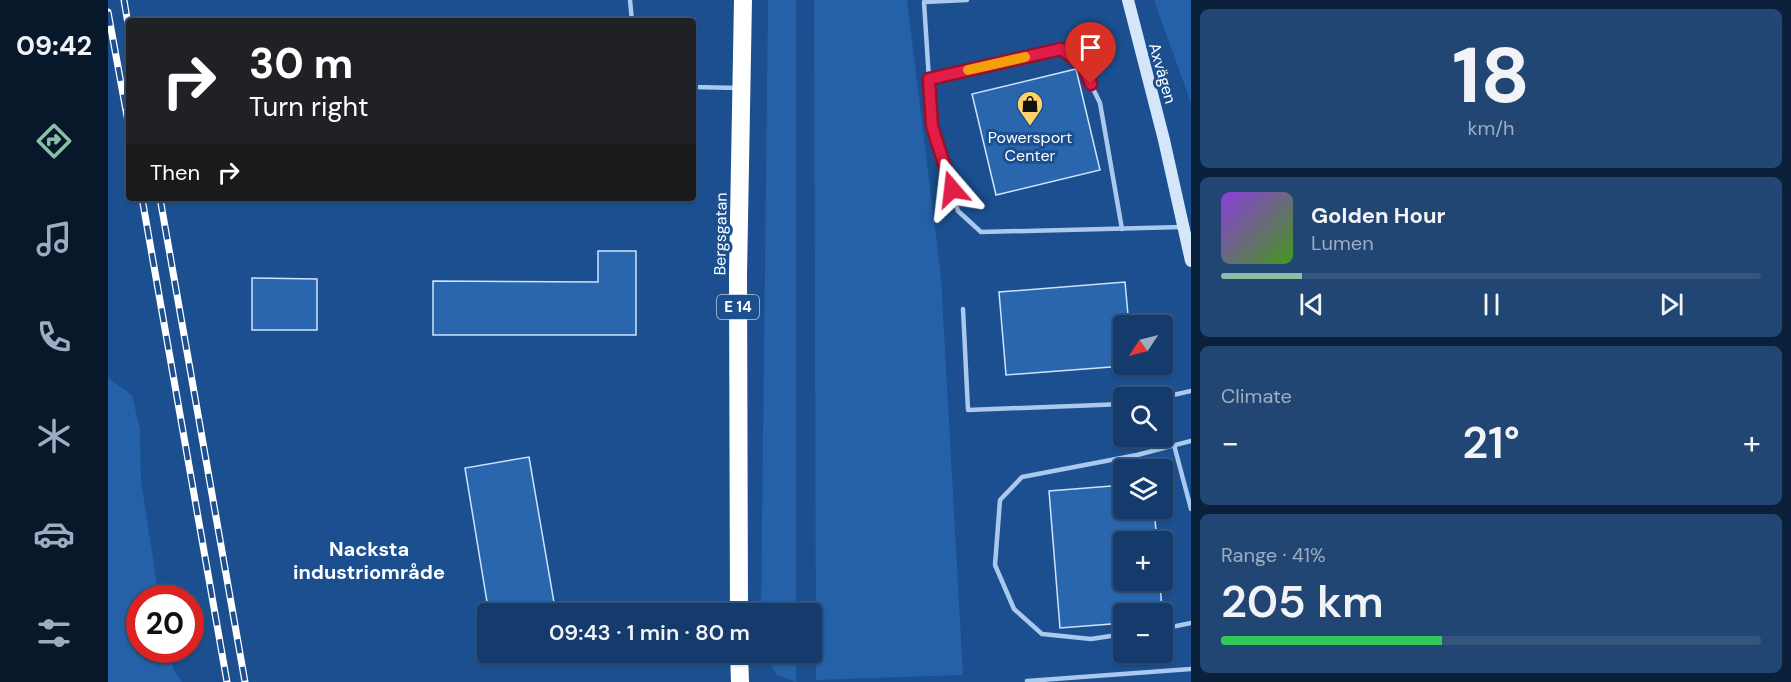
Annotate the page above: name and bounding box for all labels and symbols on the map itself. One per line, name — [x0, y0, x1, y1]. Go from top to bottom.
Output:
pin — [1065, 22, 1116, 84]
street label: Axvägen — [1144, 40, 1181, 106]
shop icon: Powersport Center — [1015, 89, 1045, 127]
place label: Powersport Center — [988, 127, 1072, 166]
position arrow — [920, 157, 984, 221]
street label: Bergsgatan — [709, 192, 732, 276]
road number: E 14 — [717, 295, 759, 319]
north arrow — [1113, 315, 1173, 375]
district label: Nacksta industriområde — [293, 536, 445, 585]
speed limit sign: 20 — [126, 585, 204, 663]

